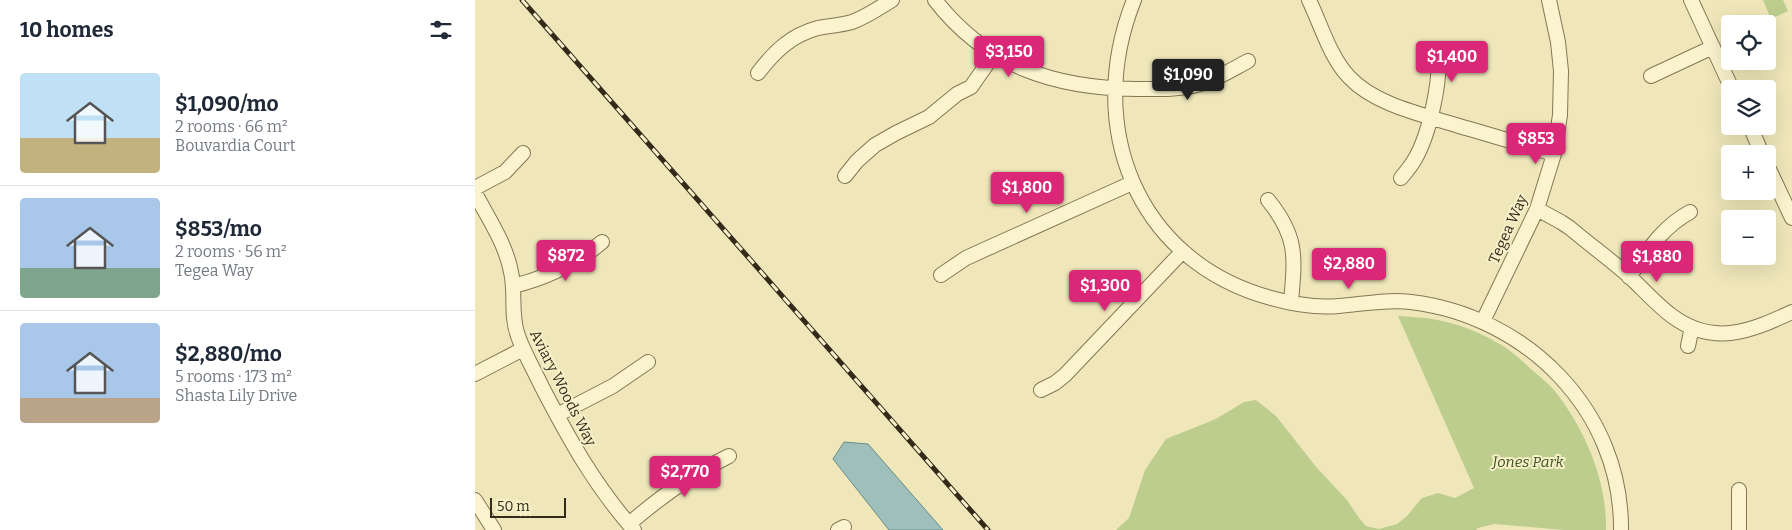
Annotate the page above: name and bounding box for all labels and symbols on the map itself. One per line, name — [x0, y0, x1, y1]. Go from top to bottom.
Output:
pin: $3,150 — [968, 36, 1050, 78]
pin: $1,400 — [1411, 41, 1493, 83]
pin: $1,090 — [1147, 58, 1229, 101]
pin: $853 — [1506, 122, 1566, 165]
pin: $1,800 — [986, 172, 1068, 214]
street label: Tegea Way — [1485, 192, 1531, 266]
pin: $872 — [536, 240, 596, 282]
pin: $1,880 — [1616, 240, 1698, 283]
pin: $2,880 — [1308, 248, 1390, 290]
pin: $1,300 — [1064, 270, 1146, 312]
street label: Aviary Woods Way — [526, 327, 600, 449]
park label: Jones Park — [1490, 453, 1564, 471]
pin: $2,770 — [644, 456, 726, 498]
scale bar — [490, 495, 566, 518]

